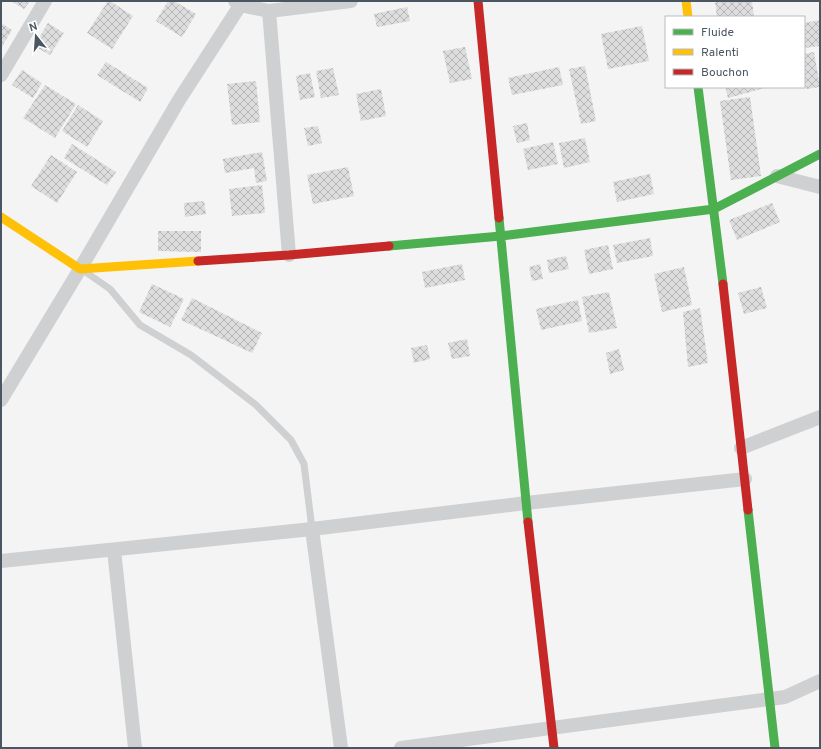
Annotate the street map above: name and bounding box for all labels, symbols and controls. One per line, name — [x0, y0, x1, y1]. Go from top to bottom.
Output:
north arrow — [16, 16, 56, 56]
legend — [665, 16, 805, 88]
text: N — [28, 20, 39, 35]
text: Fluide — [701, 25, 734, 41]
text: Ralenti — [701, 45, 739, 61]
text: Bouchon — [701, 65, 749, 81]

